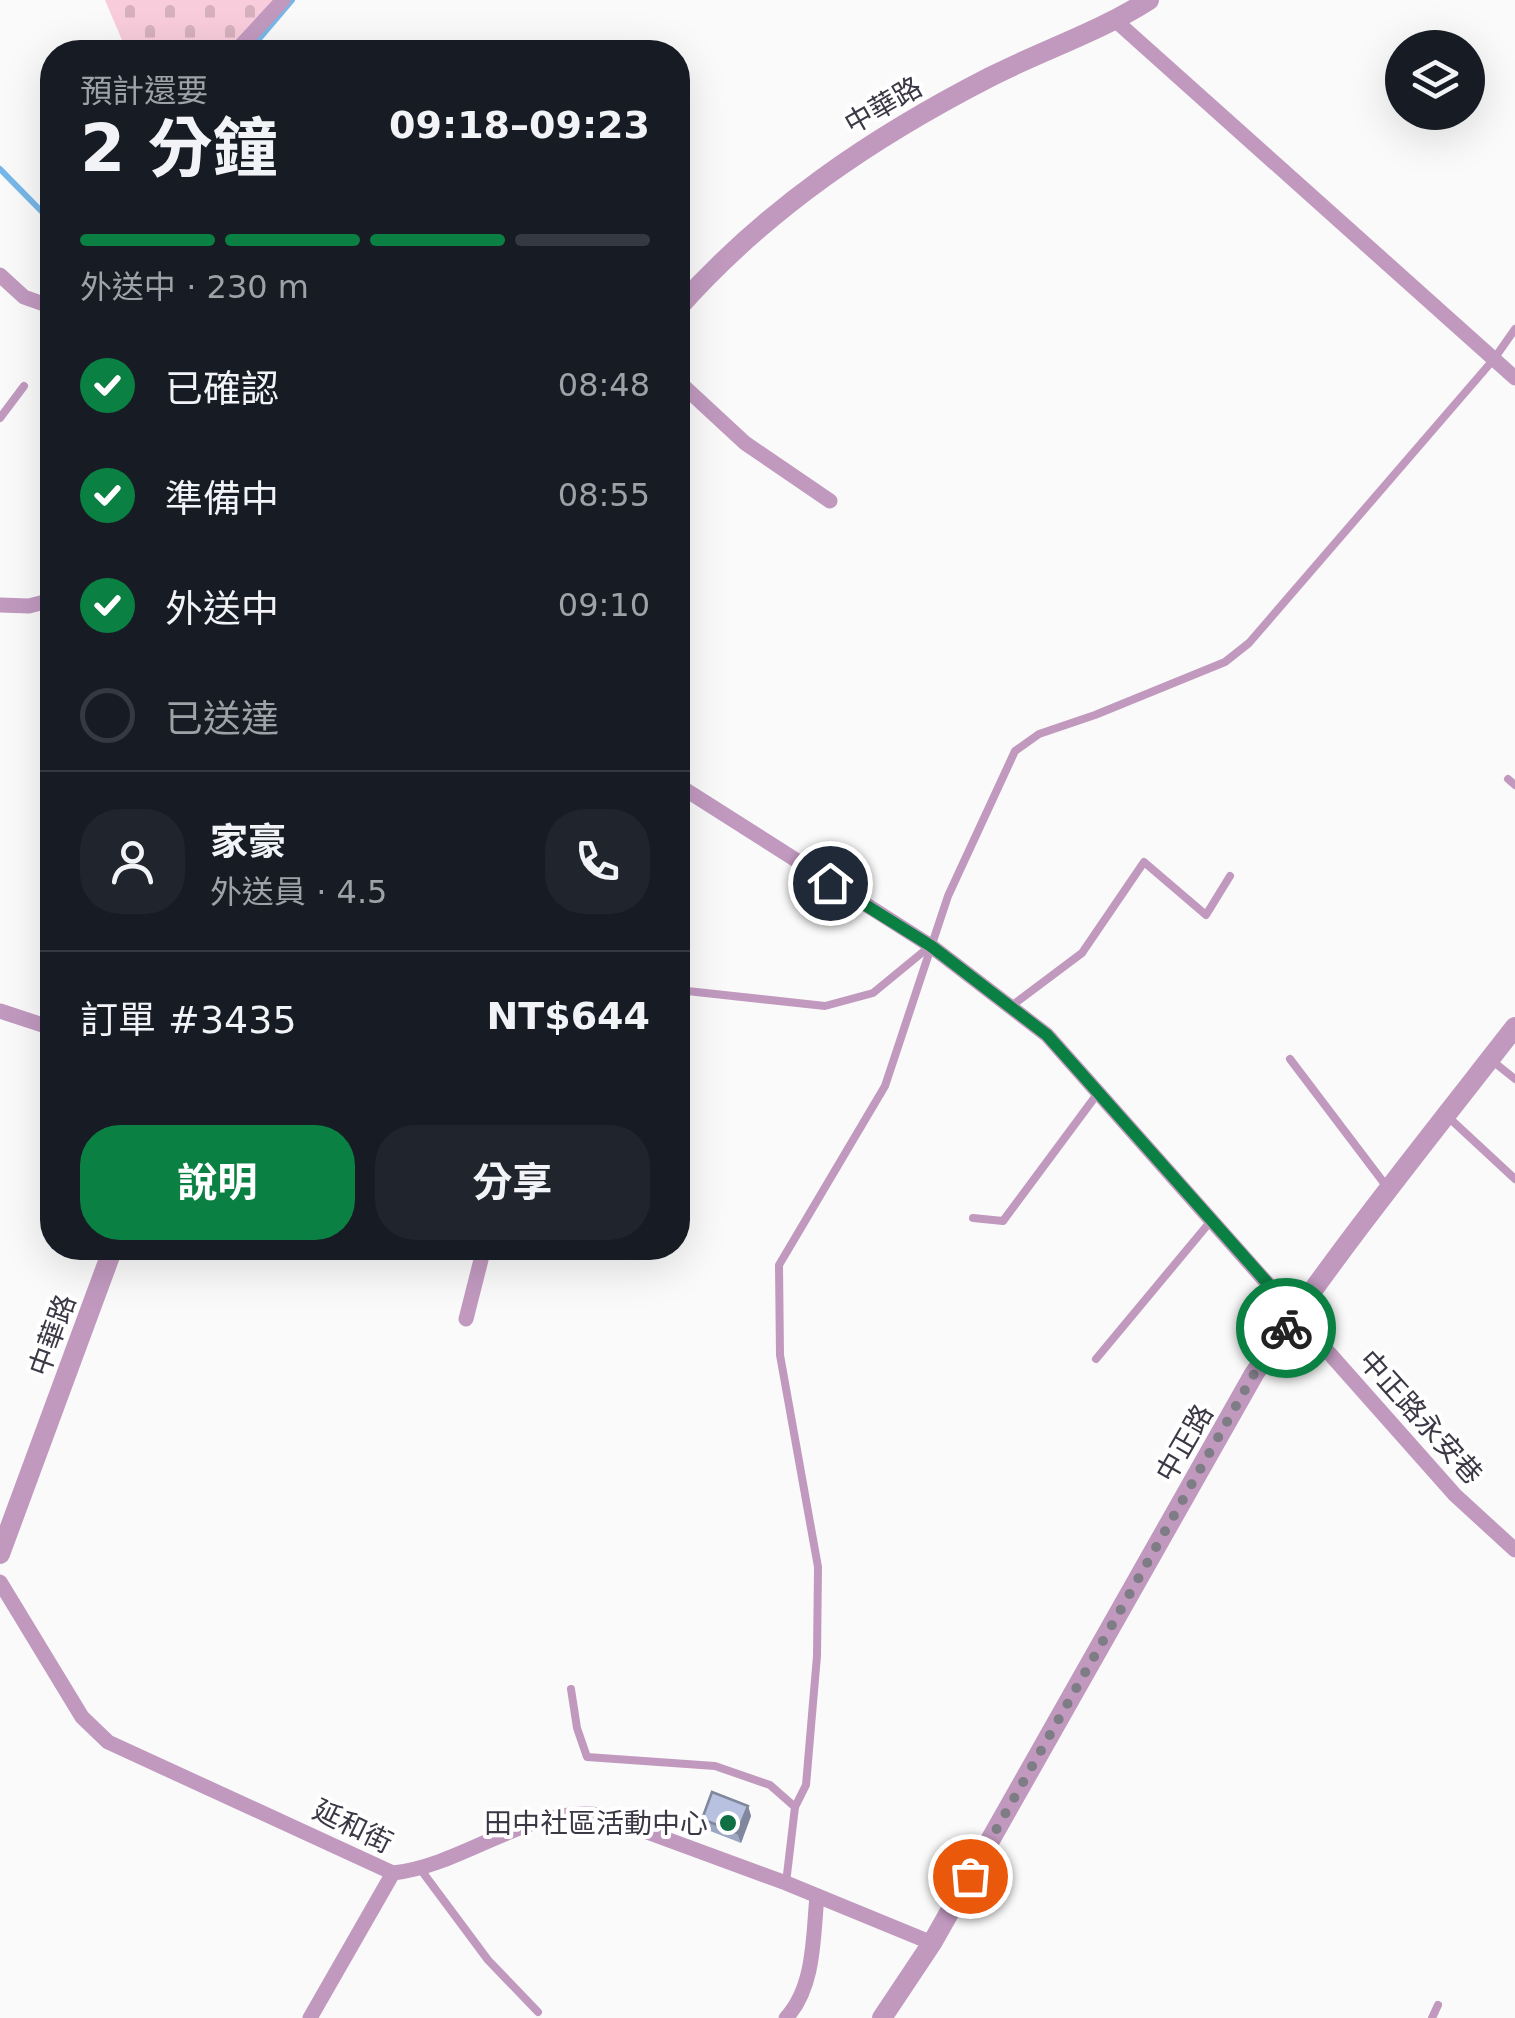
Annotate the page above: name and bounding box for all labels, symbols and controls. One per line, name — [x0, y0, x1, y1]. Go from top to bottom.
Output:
map controls — [1385, 30, 1485, 130]
button: layers — [1385, 30, 1485, 130]
street label: 中華路 — [839, 70, 928, 141]
text: 預計還要 — [80, 72, 208, 110]
text: 09:18–09:23 — [389, 103, 650, 147]
text: 2 分鐘 — [80, 111, 278, 186]
text: 外送中 · 230 m — [80, 268, 309, 306]
icon: check — [80, 358, 135, 413]
text: 08:48 — [558, 366, 650, 404]
text: 已確認 — [165, 367, 279, 411]
icon: check — [80, 468, 135, 523]
text: 08:55 — [558, 476, 650, 514]
text: 準備中 — [165, 477, 279, 521]
icon: check — [80, 578, 135, 633]
text: 09:10 — [558, 586, 650, 624]
text: 外送中 — [165, 587, 279, 631]
text: 已送達 — [165, 697, 279, 741]
button: person — [80, 809, 185, 914]
button: phone — [545, 809, 650, 914]
text: 家豪 — [210, 820, 286, 864]
pin — [788, 841, 873, 926]
icon: home — [803, 856, 858, 911]
text: 外送員 · 4.5 — [210, 873, 387, 911]
text: NT$644 — [487, 994, 650, 1038]
text: 訂單 #3435 — [80, 998, 297, 1042]
button: 說明 — [80, 1125, 355, 1240]
button: 分享 — [375, 1125, 650, 1240]
courier — [1236, 1278, 1336, 1378]
street label: 中華路 — [23, 1290, 82, 1380]
icon: bike — [1259, 1301, 1314, 1356]
street label: 中正路永安巷 — [1352, 1344, 1489, 1491]
street label: 中正路 — [1149, 1399, 1220, 1488]
street label: 延和街 — [308, 1793, 398, 1860]
place label: 田中社區活動中心 — [484, 1807, 708, 1840]
marker: 田中社區活動中心 — [717, 1812, 739, 1834]
pin — [928, 1834, 1013, 1919]
icon: bag — [943, 1849, 998, 1904]

